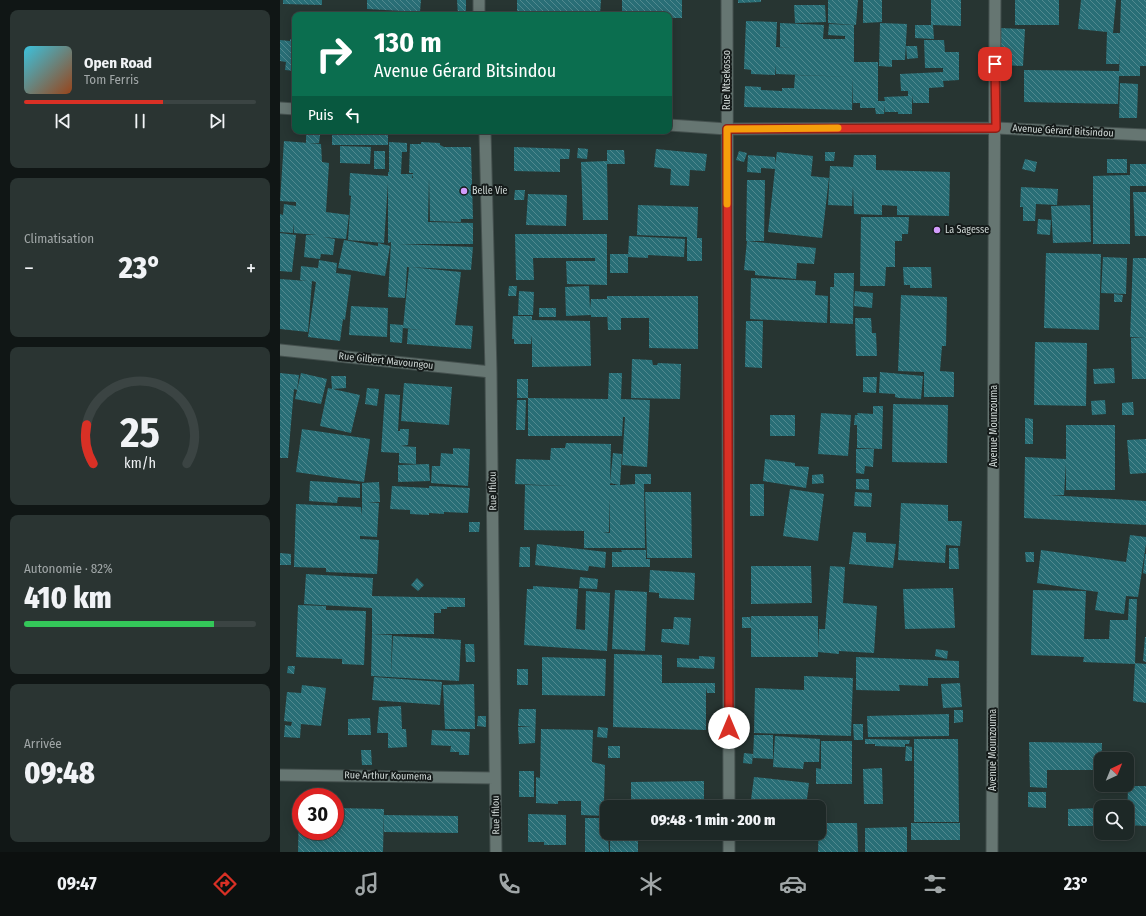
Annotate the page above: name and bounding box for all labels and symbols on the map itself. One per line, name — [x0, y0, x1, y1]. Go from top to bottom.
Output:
pin — [978, 47, 1012, 81]
street label: Rue Ntsekosso — [721, 50, 733, 110]
street label: Avenue Gérard Bitsindou — [1012, 122, 1114, 140]
place label: Belle Vie — [472, 185, 508, 197]
marker: Belle Vie — [459, 186, 469, 196]
place label: La Sagesse — [945, 224, 989, 236]
marker: La Sagesse — [932, 225, 942, 235]
street label: Rue Gilbert Mavoungou — [338, 350, 434, 372]
street label: Avenue Mounzouma — [988, 385, 1000, 467]
street label: Rue Ifilou — [487, 471, 499, 511]
position arrow — [708, 707, 750, 749]
street label: Avenue Mounzouma — [987, 709, 999, 791]
north arrow — [1094, 752, 1134, 792]
street label: Rue Arthur Koumema — [344, 769, 432, 783]
speed limit sign: 30 — [292, 788, 344, 840]
street label: Rue Ifilou — [490, 795, 502, 835]

